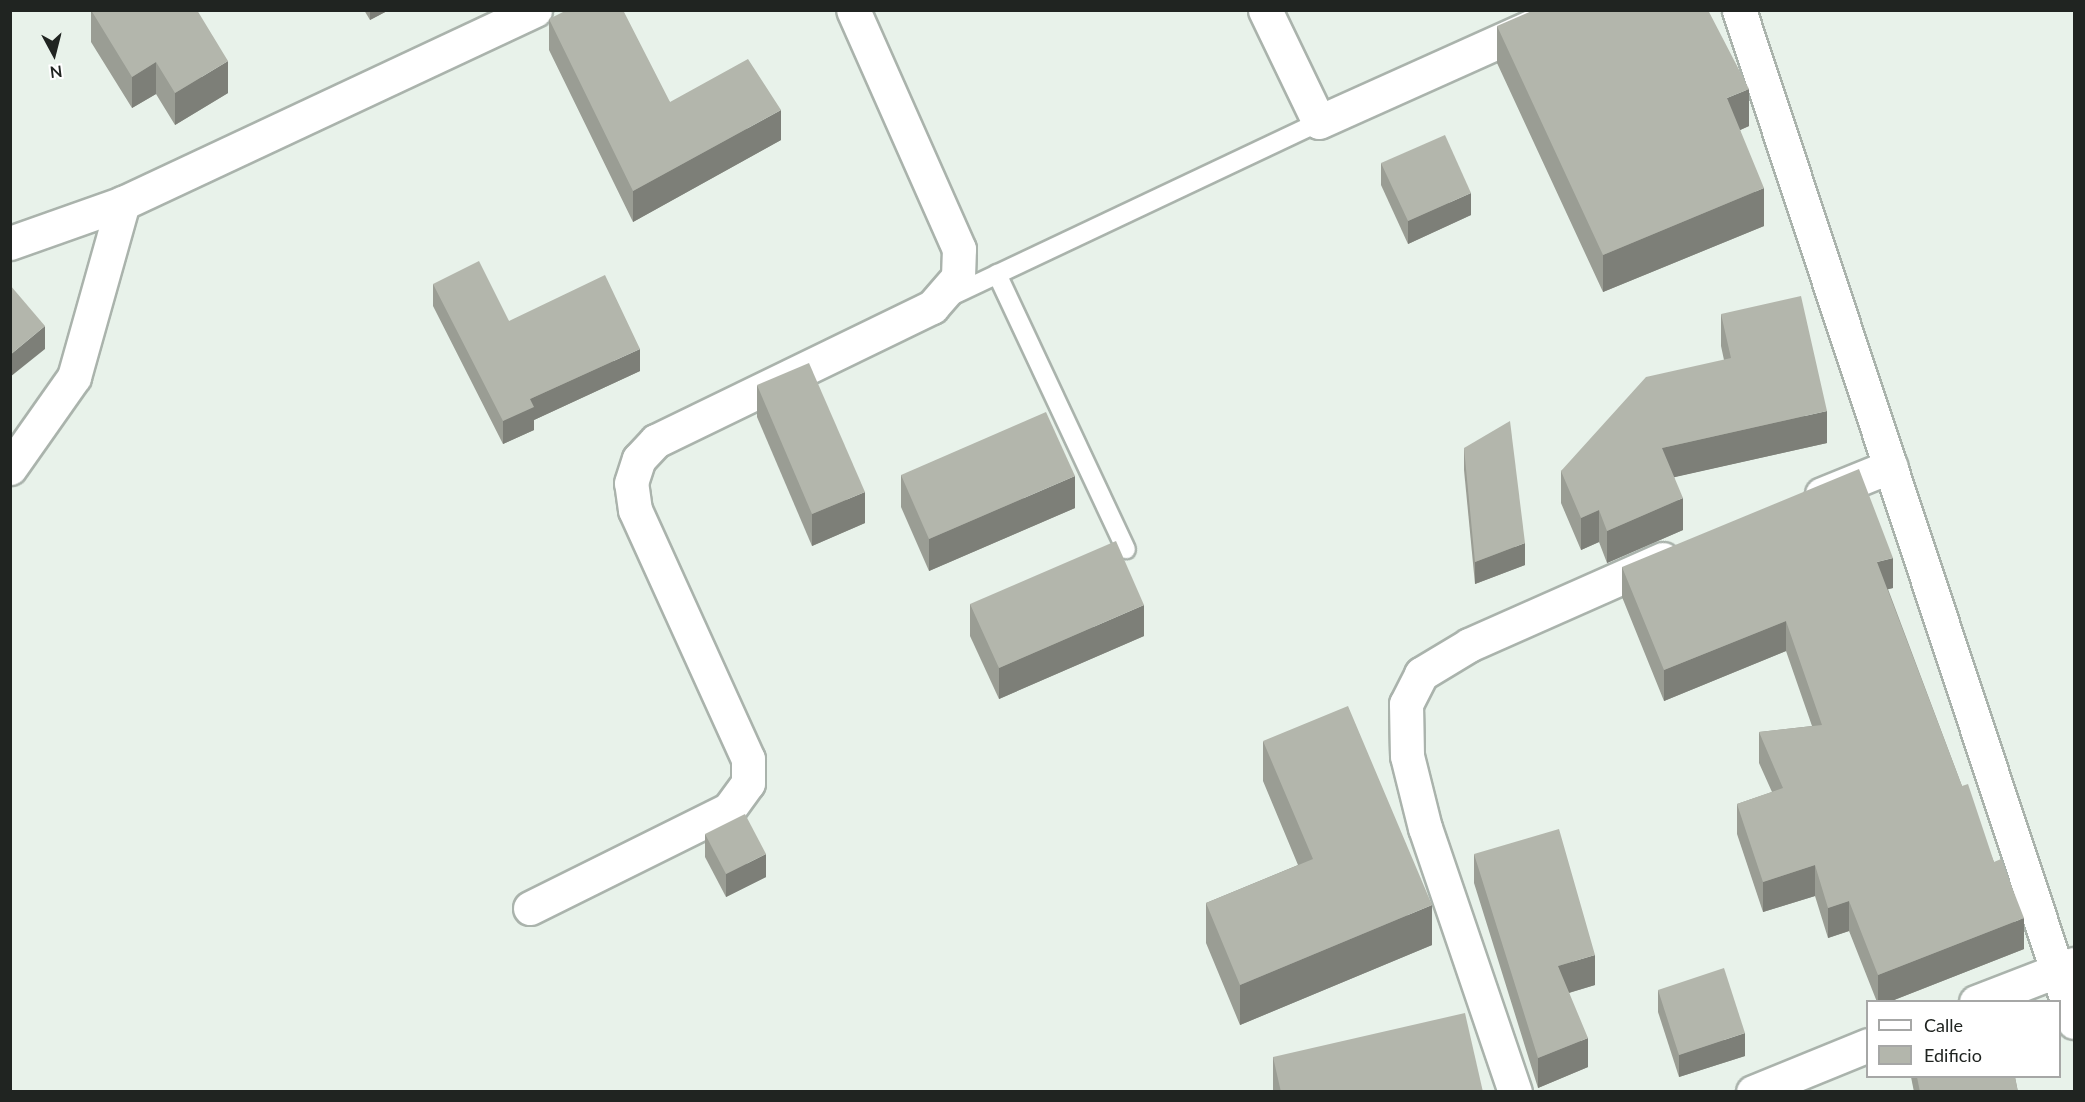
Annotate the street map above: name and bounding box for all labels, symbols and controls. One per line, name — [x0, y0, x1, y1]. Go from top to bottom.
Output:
north arrow — [24, 24, 84, 84]
text: N — [49, 62, 64, 83]
legend — [1866, 1000, 2061, 1078]
text: Calle — [1924, 1014, 1963, 1036]
text: Edificio — [1924, 1044, 1982, 1066]

